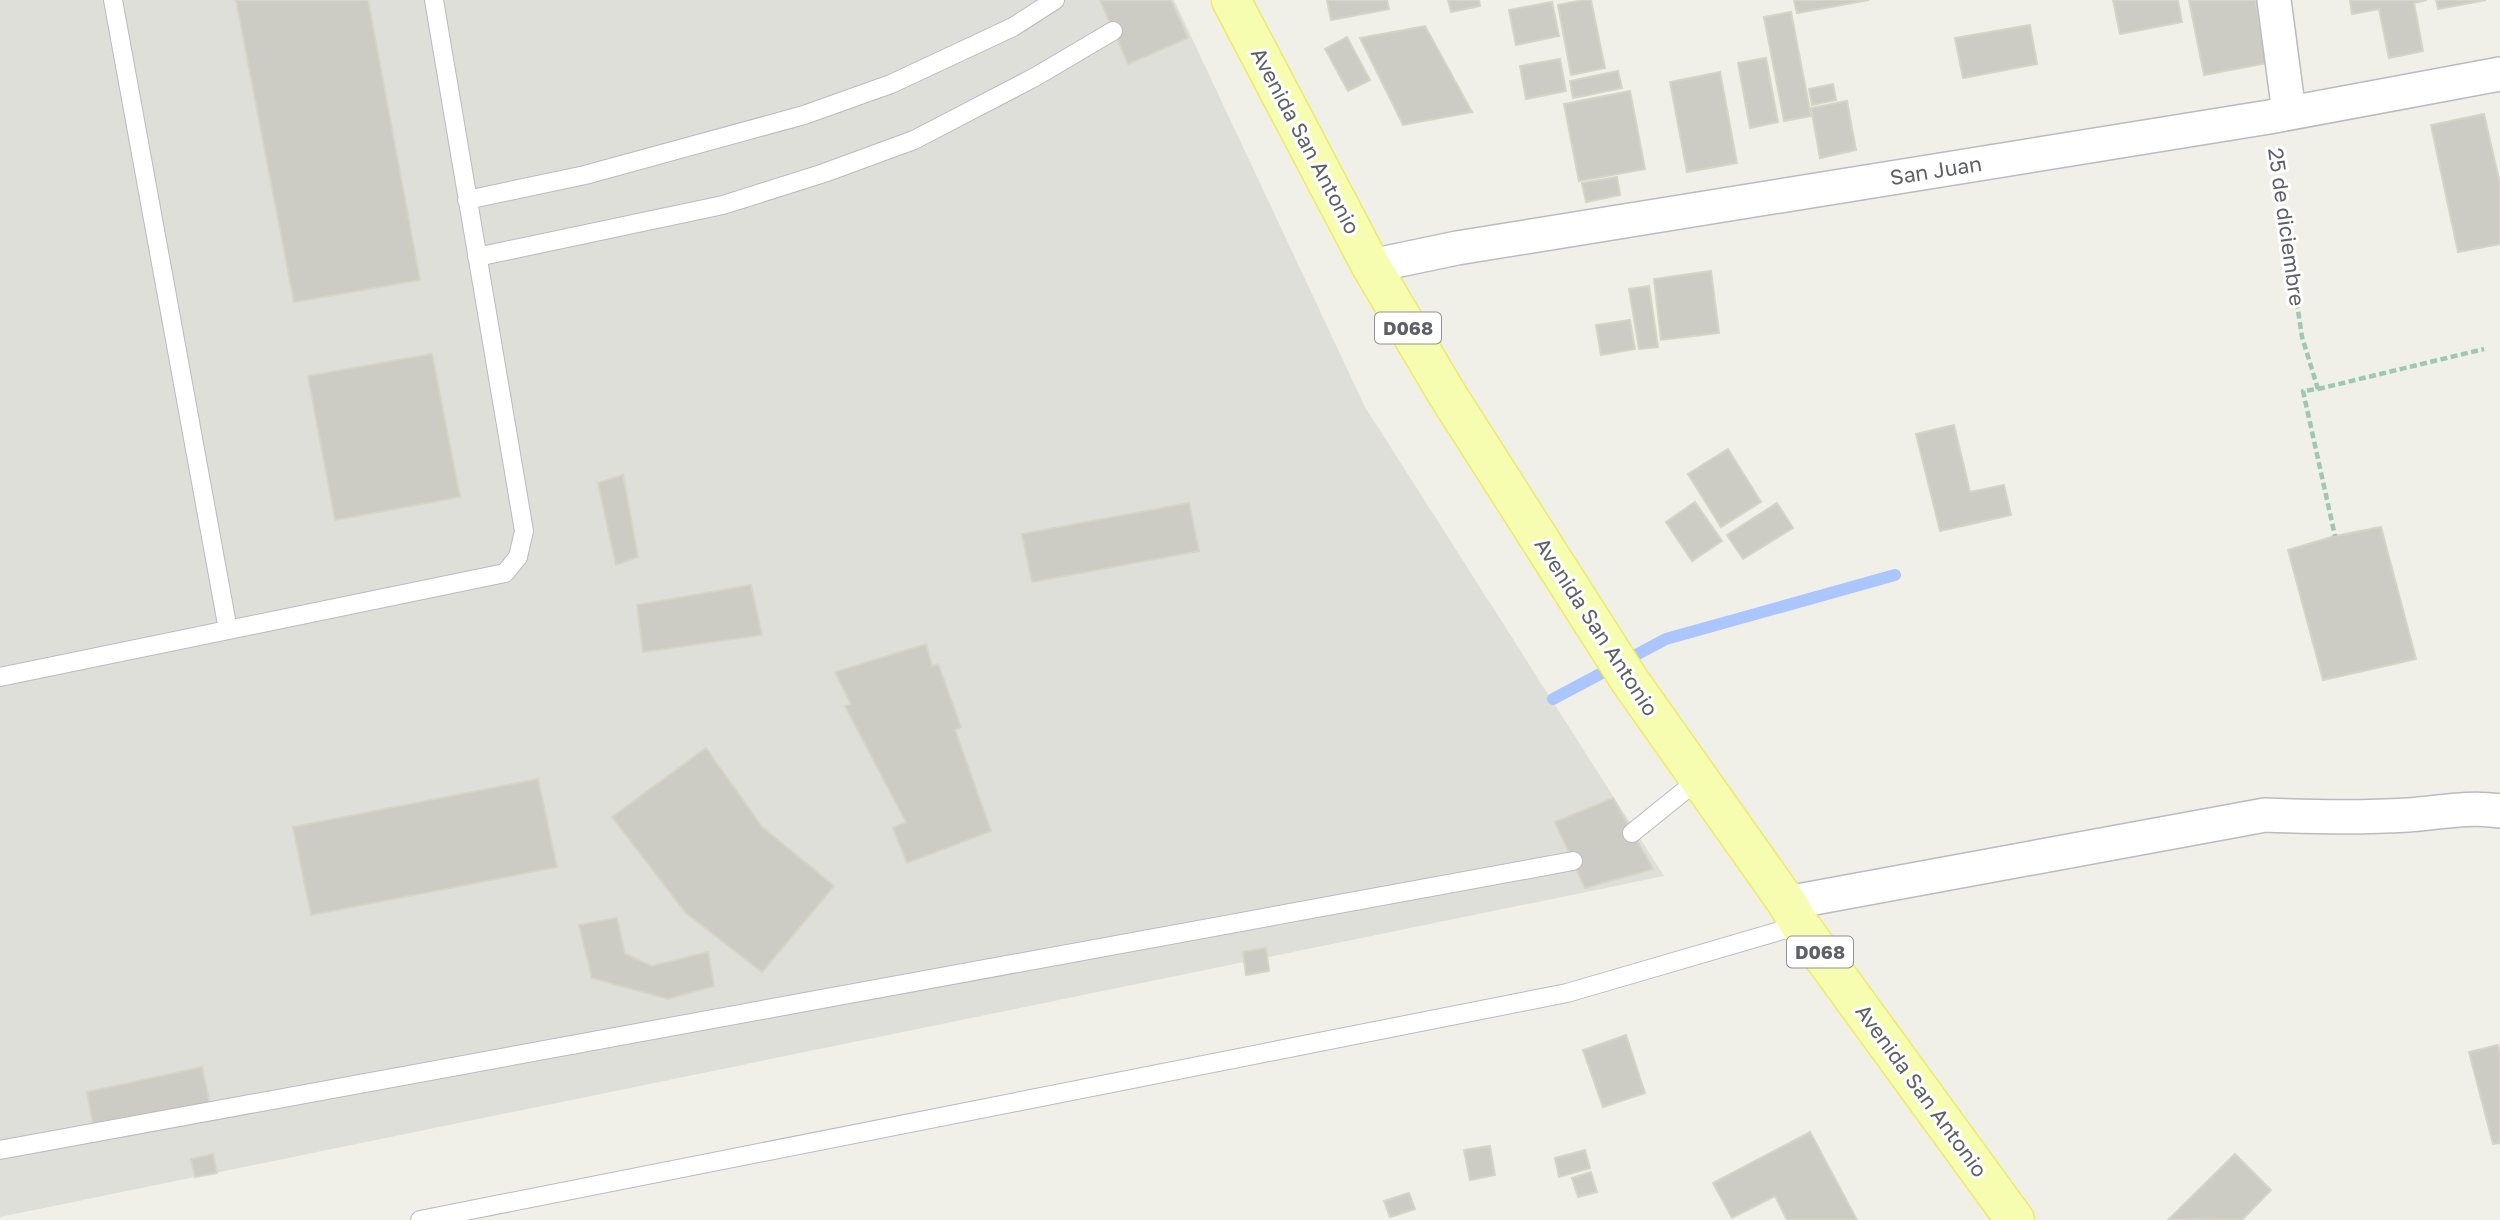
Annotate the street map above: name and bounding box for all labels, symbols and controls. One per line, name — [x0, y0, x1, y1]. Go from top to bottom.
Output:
street label: Avenida San Antonio — [1246, 43, 1366, 238]
street label: 25 de diciembre — [2263, 146, 2311, 308]
street label: San Juan — [1888, 150, 1984, 190]
road number: D068 — [1375, 312, 1441, 344]
street label: Avenida San Antonio — [1529, 532, 1664, 720]
road number: D068 — [1787, 936, 1853, 968]
street label: Avenida San Antonio — [1850, 999, 1993, 1182]

